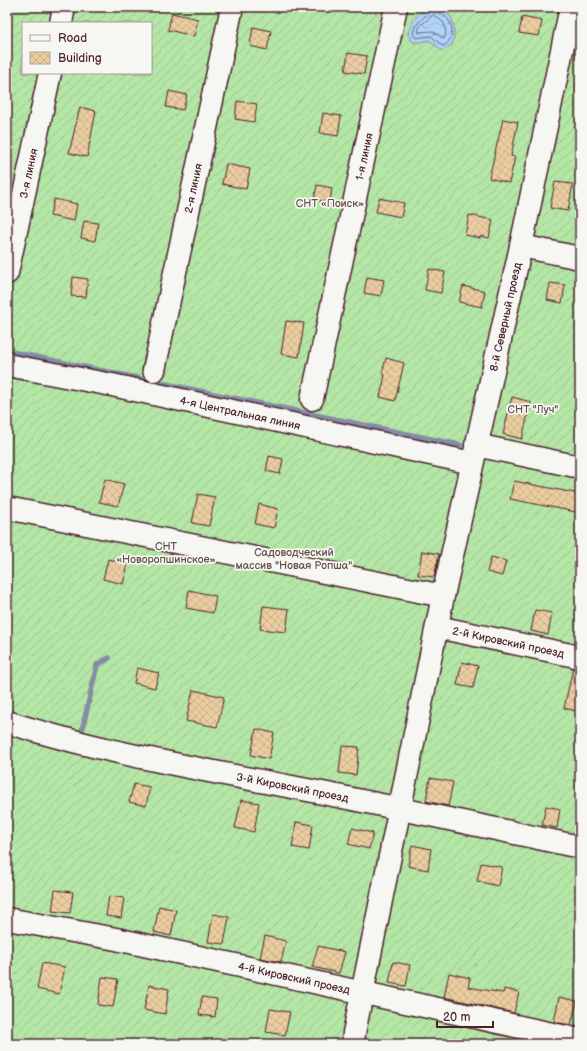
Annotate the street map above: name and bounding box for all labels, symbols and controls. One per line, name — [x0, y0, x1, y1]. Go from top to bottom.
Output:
legend — [22, 22, 152, 74]
text: Road — [58, 31, 87, 46]
text: Building — [58, 51, 102, 66]
street label: 1-я линия — [353, 132, 376, 182]
street label: 3-я линия — [17, 147, 41, 200]
street label: 2-я линия — [182, 162, 205, 214]
park label: СНТ «Поиск» — [296, 197, 364, 210]
street label: 8-й Северный проезд — [487, 261, 524, 373]
street label: 4-я Центральная линия — [179, 394, 301, 433]
park label: СНТ "Луч" — [508, 403, 558, 416]
park label: СНТ «Новоропшинское» — [116, 540, 216, 566]
park label: Садоводческий массив "Новая Ропша" — [236, 546, 352, 572]
street label: 2-й Кировский проезд — [451, 624, 566, 661]
street label: 3-й Кировский проезд — [235, 770, 350, 805]
street label: 4-й Кировский проезд — [237, 960, 351, 997]
scale bar — [437, 1003, 493, 1029]
text: 20 m — [443, 1010, 470, 1025]

